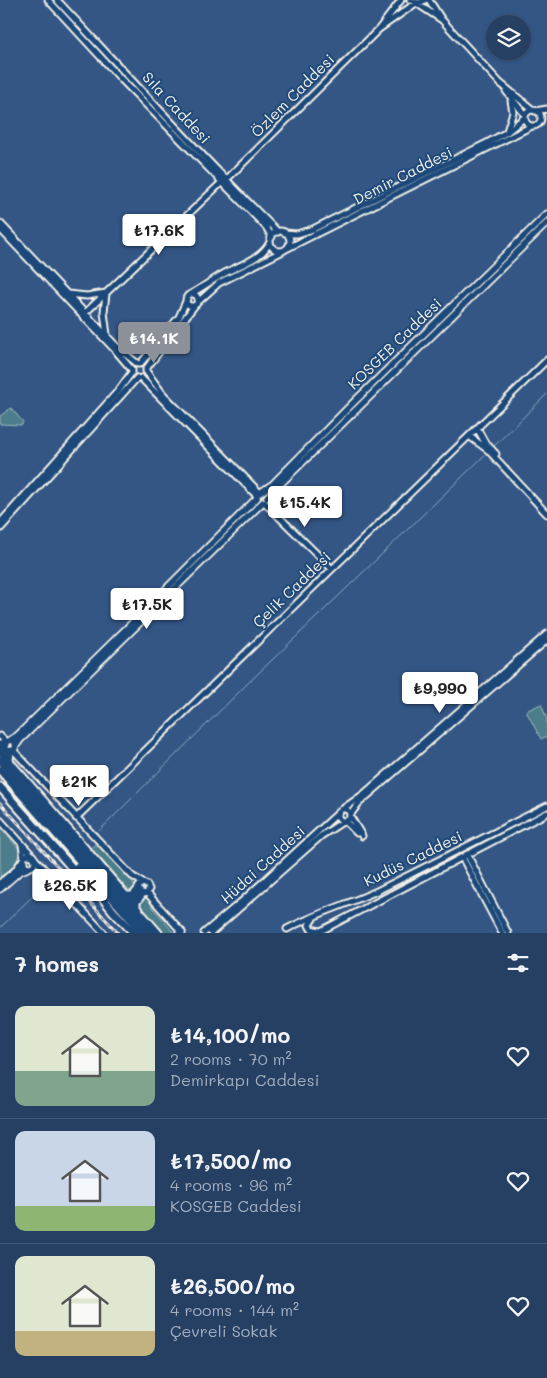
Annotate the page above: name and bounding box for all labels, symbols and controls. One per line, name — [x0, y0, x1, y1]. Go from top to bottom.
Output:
map controls — [486, 15, 531, 60]
button: layers — [486, 15, 531, 60]
street label: Özlem Caddesi — [246, 49, 338, 141]
street label: Sıla Caddesi — [138, 67, 215, 148]
street label: Demir Caddesi — [350, 142, 456, 209]
pin: ₺17.6K — [118, 214, 200, 256]
text: ₺17.6K — [133, 219, 185, 240]
street label: KOSGEB Caddesi — [343, 293, 446, 393]
pin: ₺14.1K — [113, 322, 195, 364]
text: ₺14.1K — [129, 327, 179, 348]
pin: ₺15.4K — [264, 486, 346, 528]
text: ₺15.4K — [279, 491, 331, 512]
street label: Çelik Caddesi — [248, 547, 335, 632]
pin: ₺17.5K — [106, 588, 188, 630]
text: ₺17.5K — [122, 593, 172, 614]
pin: ₺9,990 — [399, 672, 481, 714]
text: ₺9,990 — [413, 677, 467, 698]
pin: ₺21K — [49, 764, 109, 807]
text: ₺21K — [61, 770, 97, 791]
street label: Hüdai Caddesi — [216, 821, 309, 908]
street label: Kudüs Caddesi — [360, 826, 465, 891]
pin: ₺26.5K — [29, 868, 111, 911]
text: ₺26.5K — [43, 874, 97, 895]
icon: filters — [504, 949, 532, 977]
text: 7 homes — [15, 950, 99, 977]
text: ₺14,100/mo — [170, 1021, 290, 1048]
icon: home — [55, 1026, 115, 1086]
icon: heart — [504, 1042, 532, 1070]
text: 2 rooms · 70 m² — [170, 1048, 291, 1069]
text: Demirkapı Caddesi — [170, 1069, 319, 1090]
text: ₺17,500/mo — [170, 1147, 292, 1174]
icon: home — [55, 1151, 115, 1211]
icon: heart — [504, 1167, 532, 1195]
text: 4 rooms · 96 m² — [170, 1174, 292, 1195]
text: KOSGEB Caddesi — [170, 1195, 302, 1216]
text: ₺26,500/mo — [170, 1272, 295, 1299]
icon: home — [55, 1276, 115, 1336]
icon: heart — [504, 1292, 532, 1320]
text: 4 rooms · 144 m² — [170, 1299, 299, 1320]
text: Çevreli Sokak — [170, 1320, 277, 1341]

